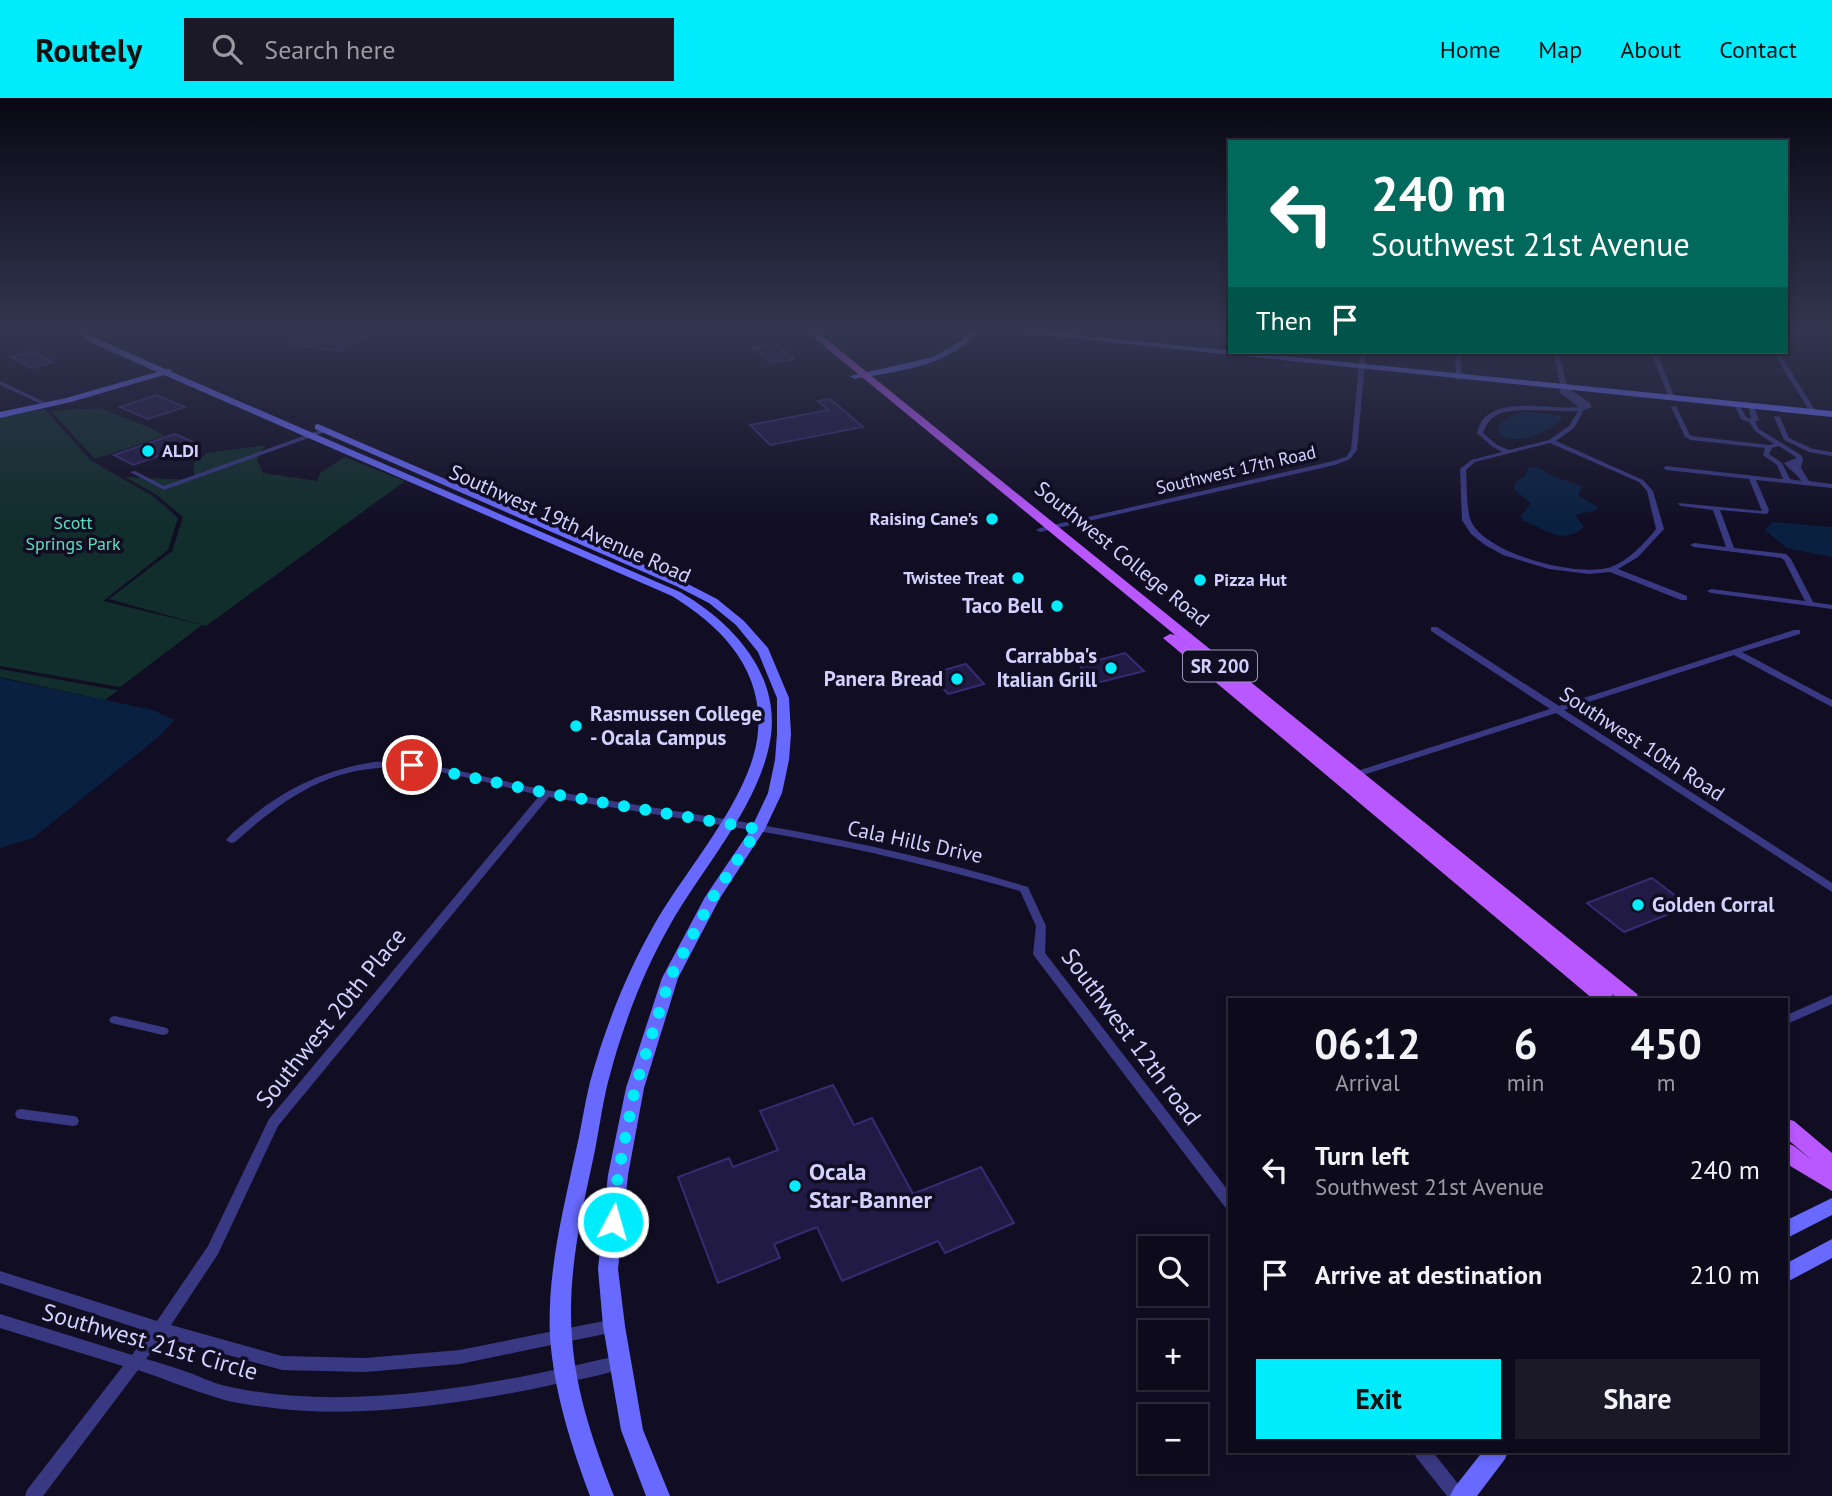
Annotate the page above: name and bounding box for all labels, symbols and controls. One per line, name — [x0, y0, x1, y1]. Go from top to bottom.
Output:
search box — [184, 18, 674, 81]
text: Routely — [35, 28, 142, 71]
icon: search — [208, 30, 246, 68]
text: Search here — [264, 33, 395, 66]
text: Home — [1440, 34, 1500, 65]
text: Map — [1538, 34, 1582, 65]
text: About — [1620, 34, 1681, 65]
text: Contact — [1719, 34, 1797, 65]
text: 240 m — [1371, 161, 1506, 225]
icon: left — [1256, 168, 1347, 259]
text: Southwest 21st Avenue — [1371, 223, 1690, 265]
icon: arrive — [1326, 301, 1364, 339]
text: Then — [1256, 304, 1312, 337]
place label: ALDI — [162, 439, 199, 462]
street label: Southwest 17th Road — [1154, 440, 1318, 499]
marker: ALDI — [140, 443, 156, 459]
street label: Southwest 19th Avenue Road — [445, 458, 695, 589]
street label: Southwest College Road — [1029, 475, 1215, 632]
place label: Raising Cane's — [869, 507, 978, 530]
park label: Scott Springs Park — [25, 511, 121, 555]
marker: Raising Cane's — [984, 511, 1000, 527]
place label: Twistee Treat — [903, 566, 1005, 589]
place label: Pizza Hut — [1214, 568, 1288, 591]
marker: Twistee Treat — [1010, 570, 1026, 586]
marker: Pizza Hut — [1192, 572, 1208, 588]
place label: Taco Bell — [962, 592, 1044, 619]
marker: Taco Bell — [1049, 598, 1065, 614]
place label: Carrabba's Italian Grill — [996, 642, 1098, 693]
road number: SR 200 — [1183, 650, 1257, 681]
marker: Carrabba's Italian Grill — [1103, 660, 1119, 676]
place label: Panera Bread — [824, 665, 943, 692]
marker: Panera Bread — [949, 671, 965, 687]
street label: Southwest 10th Road — [1555, 680, 1730, 807]
place label: Rasmussen College - Ocala Campus — [590, 700, 762, 751]
marker: Rasmussen College - Ocala Campus — [568, 718, 584, 734]
pin — [382, 735, 442, 795]
icon: arrive — [393, 746, 431, 784]
street label: Cala Hills Drive — [845, 814, 985, 869]
place label: Golden Corral — [1652, 891, 1775, 918]
marker: Golden Corral — [1630, 897, 1646, 913]
street label: Southwest 20th Place — [249, 921, 413, 1114]
street label: Southwest 12th road — [1055, 942, 1208, 1131]
text: 06:12 — [1314, 1016, 1421, 1071]
text: 6 — [1514, 1016, 1537, 1071]
text: 450 — [1630, 1016, 1702, 1071]
text: Arrival — [1335, 1068, 1400, 1097]
text: min — [1507, 1068, 1544, 1097]
text: m — [1657, 1068, 1675, 1097]
text: Turn left — [1315, 1139, 1409, 1172]
icon: left — [1256, 1151, 1294, 1189]
text: 240 m — [1689, 1153, 1760, 1186]
place label: Ocala Star-Banner — [809, 1156, 933, 1215]
text: Southwest 21st Avenue — [1315, 1172, 1544, 1201]
marker: Ocala Star-Banner — [787, 1178, 803, 1194]
position arrow — [576, 1185, 650, 1259]
map controls — [1138, 1236, 1208, 1474]
button: search — [1138, 1236, 1208, 1306]
icon: arrive — [1256, 1256, 1294, 1294]
text: Arrive at destination — [1315, 1258, 1542, 1291]
text: 210 m — [1689, 1258, 1760, 1291]
street label: Southwest 21st Circle — [39, 1296, 262, 1387]
button: + — [1138, 1320, 1208, 1390]
button: Exit — [1256, 1359, 1501, 1439]
button: Share — [1515, 1359, 1760, 1439]
button: − — [1138, 1404, 1208, 1474]

